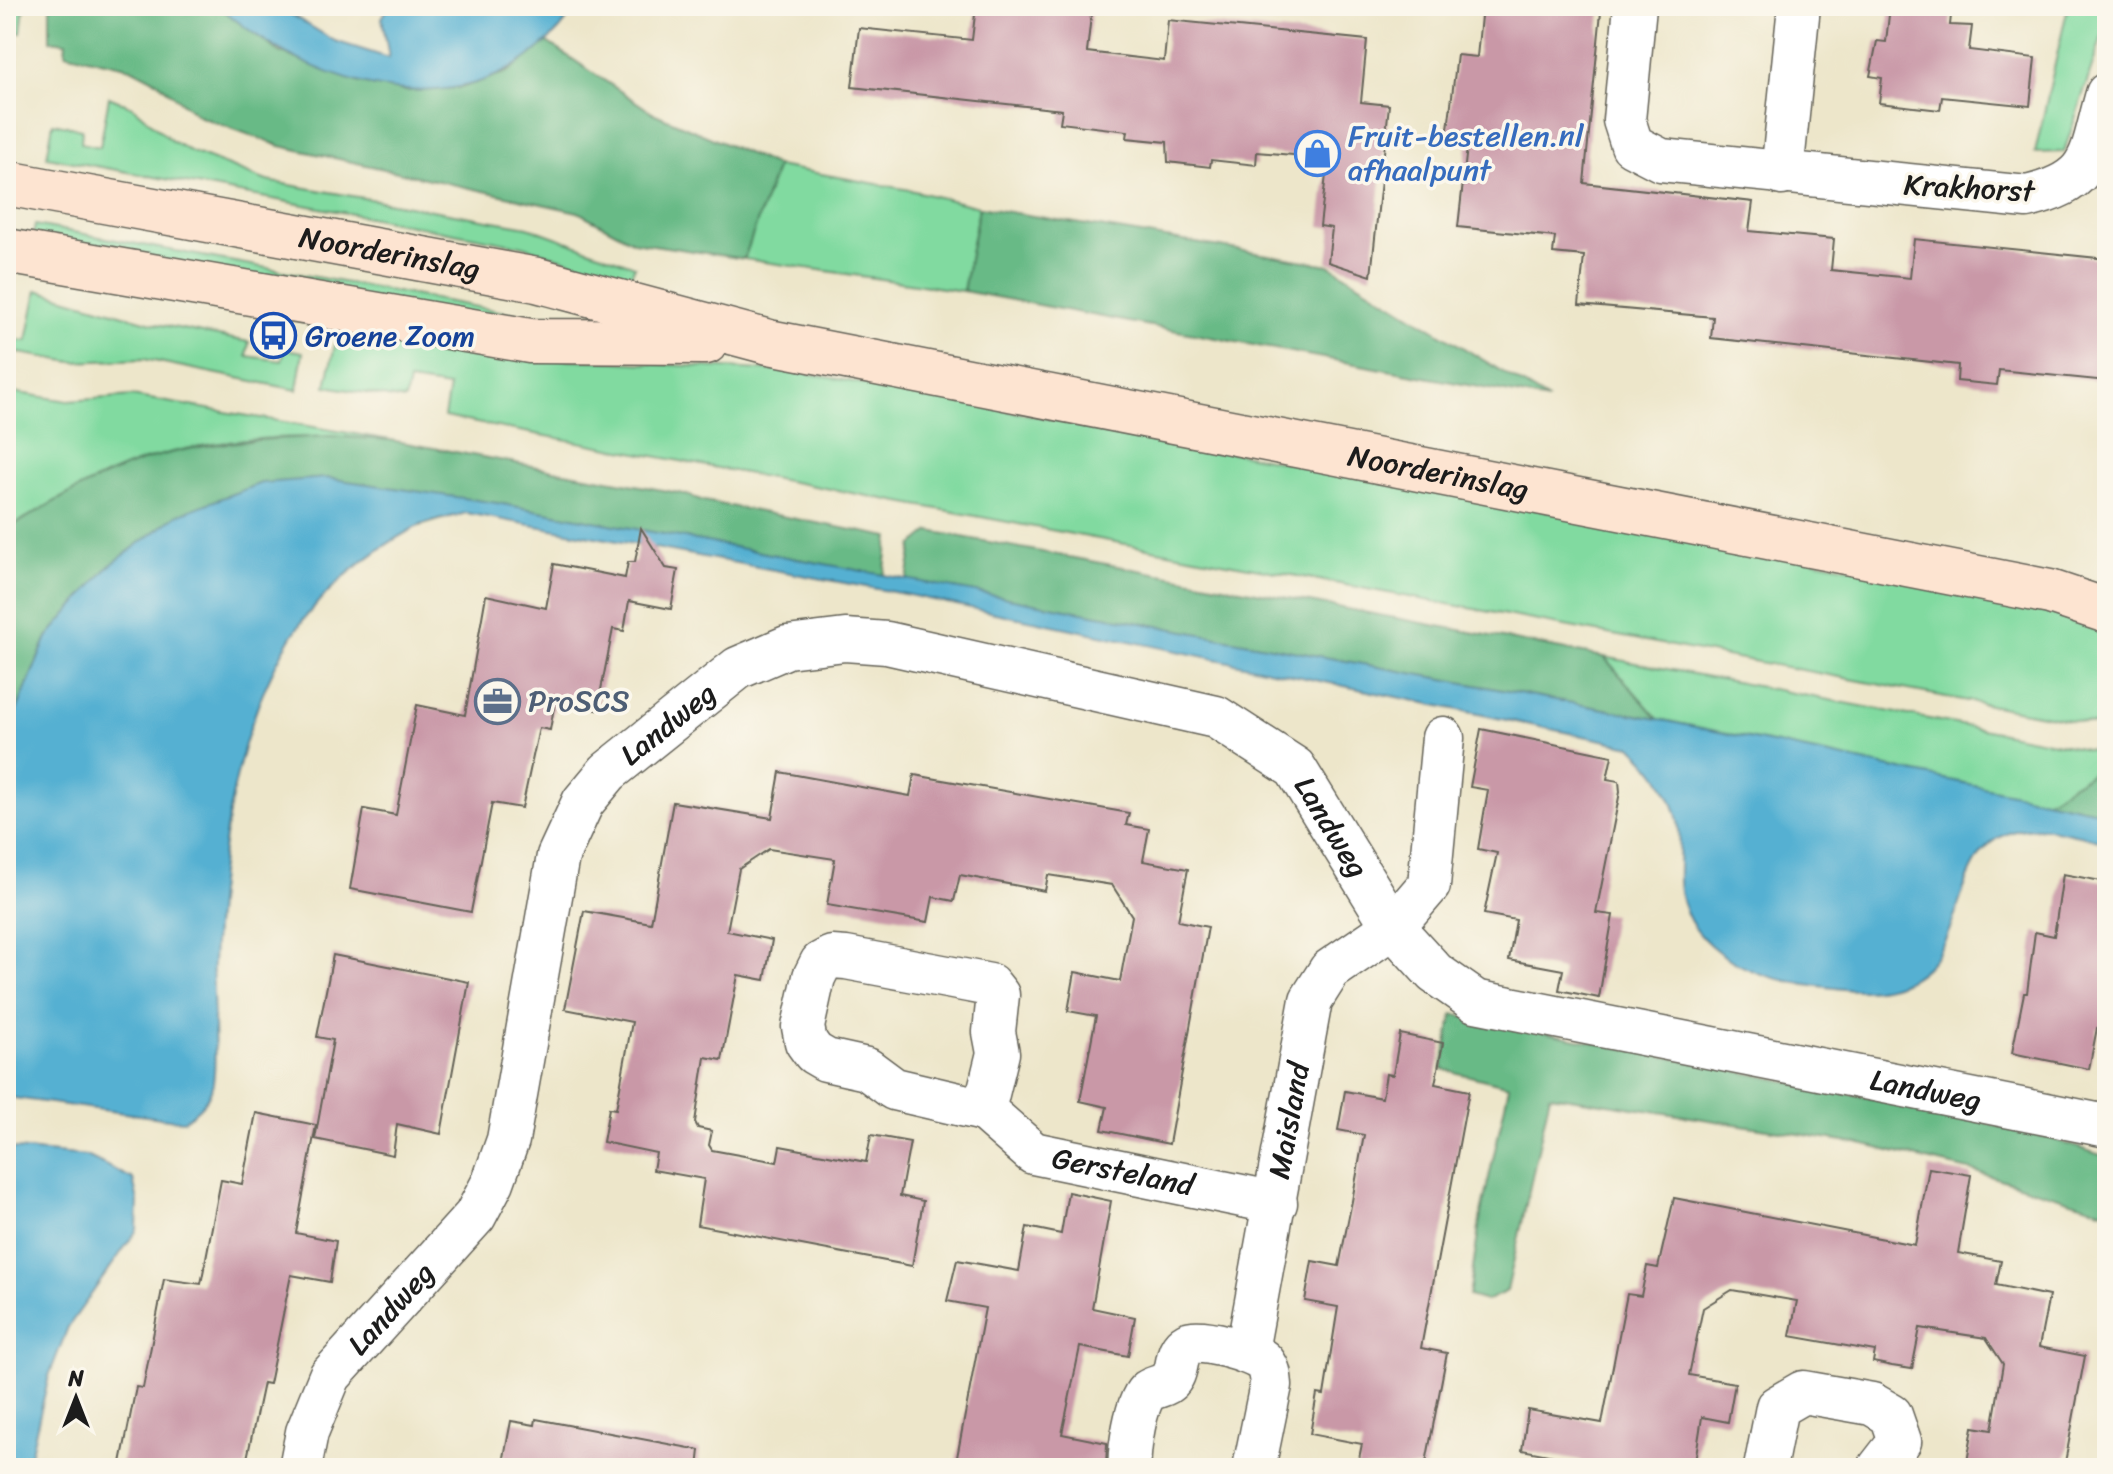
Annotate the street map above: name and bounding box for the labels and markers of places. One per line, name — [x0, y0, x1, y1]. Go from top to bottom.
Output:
place label: Fruit-bestellen.nl afhaalpunt — [1348, 109, 1585, 197]
shop icon: Fruit-bestellen.nl afhaalpunt — [1293, 129, 1341, 177]
place label: Groene Zoom — [305, 309, 475, 363]
bus stop icon: Groene Zoom — [250, 312, 298, 360]
place label: ProSCS — [528, 674, 630, 728]
office icon: ProSCS — [473, 677, 521, 725]

